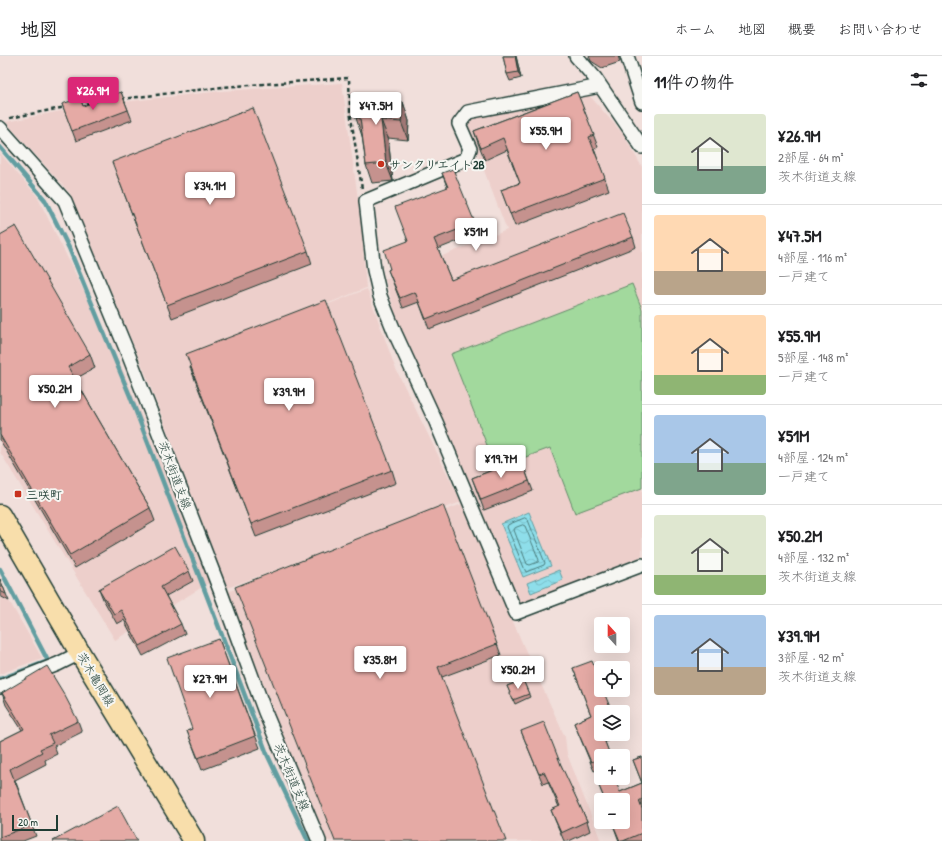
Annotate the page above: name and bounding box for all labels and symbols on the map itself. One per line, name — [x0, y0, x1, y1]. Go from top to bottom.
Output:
pin: ¥26.9M — [60, 77, 126, 111]
pin: ¥47.5M — [343, 92, 409, 126]
pin: ¥55.9M — [513, 117, 579, 151]
place label: サンクリエイト2B — [389, 156, 485, 173]
marker: サンクリエイト2B — [376, 159, 386, 169]
pin: ¥34.1M — [177, 172, 243, 206]
pin: ¥51M — [452, 218, 500, 252]
pin: ¥50.2M — [22, 375, 88, 409]
pin: ¥39.9M — [256, 378, 322, 412]
street label: 茨木街道支線 — [154, 438, 196, 512]
pin: ¥19.7M — [468, 445, 534, 479]
place label: 三咲町 — [26, 486, 62, 503]
marker: 三咲町 — [13, 489, 23, 499]
north arrow — [594, 617, 630, 653]
pin: ¥35.8M — [347, 646, 413, 680]
street label: 茨木亀岡線 — [73, 649, 119, 709]
pin: ¥50.2M — [485, 656, 551, 690]
pin: ¥27.9M — [177, 665, 243, 699]
street label: 茨木街道支線 — [270, 741, 314, 813]
scale bar — [12, 813, 58, 832]

